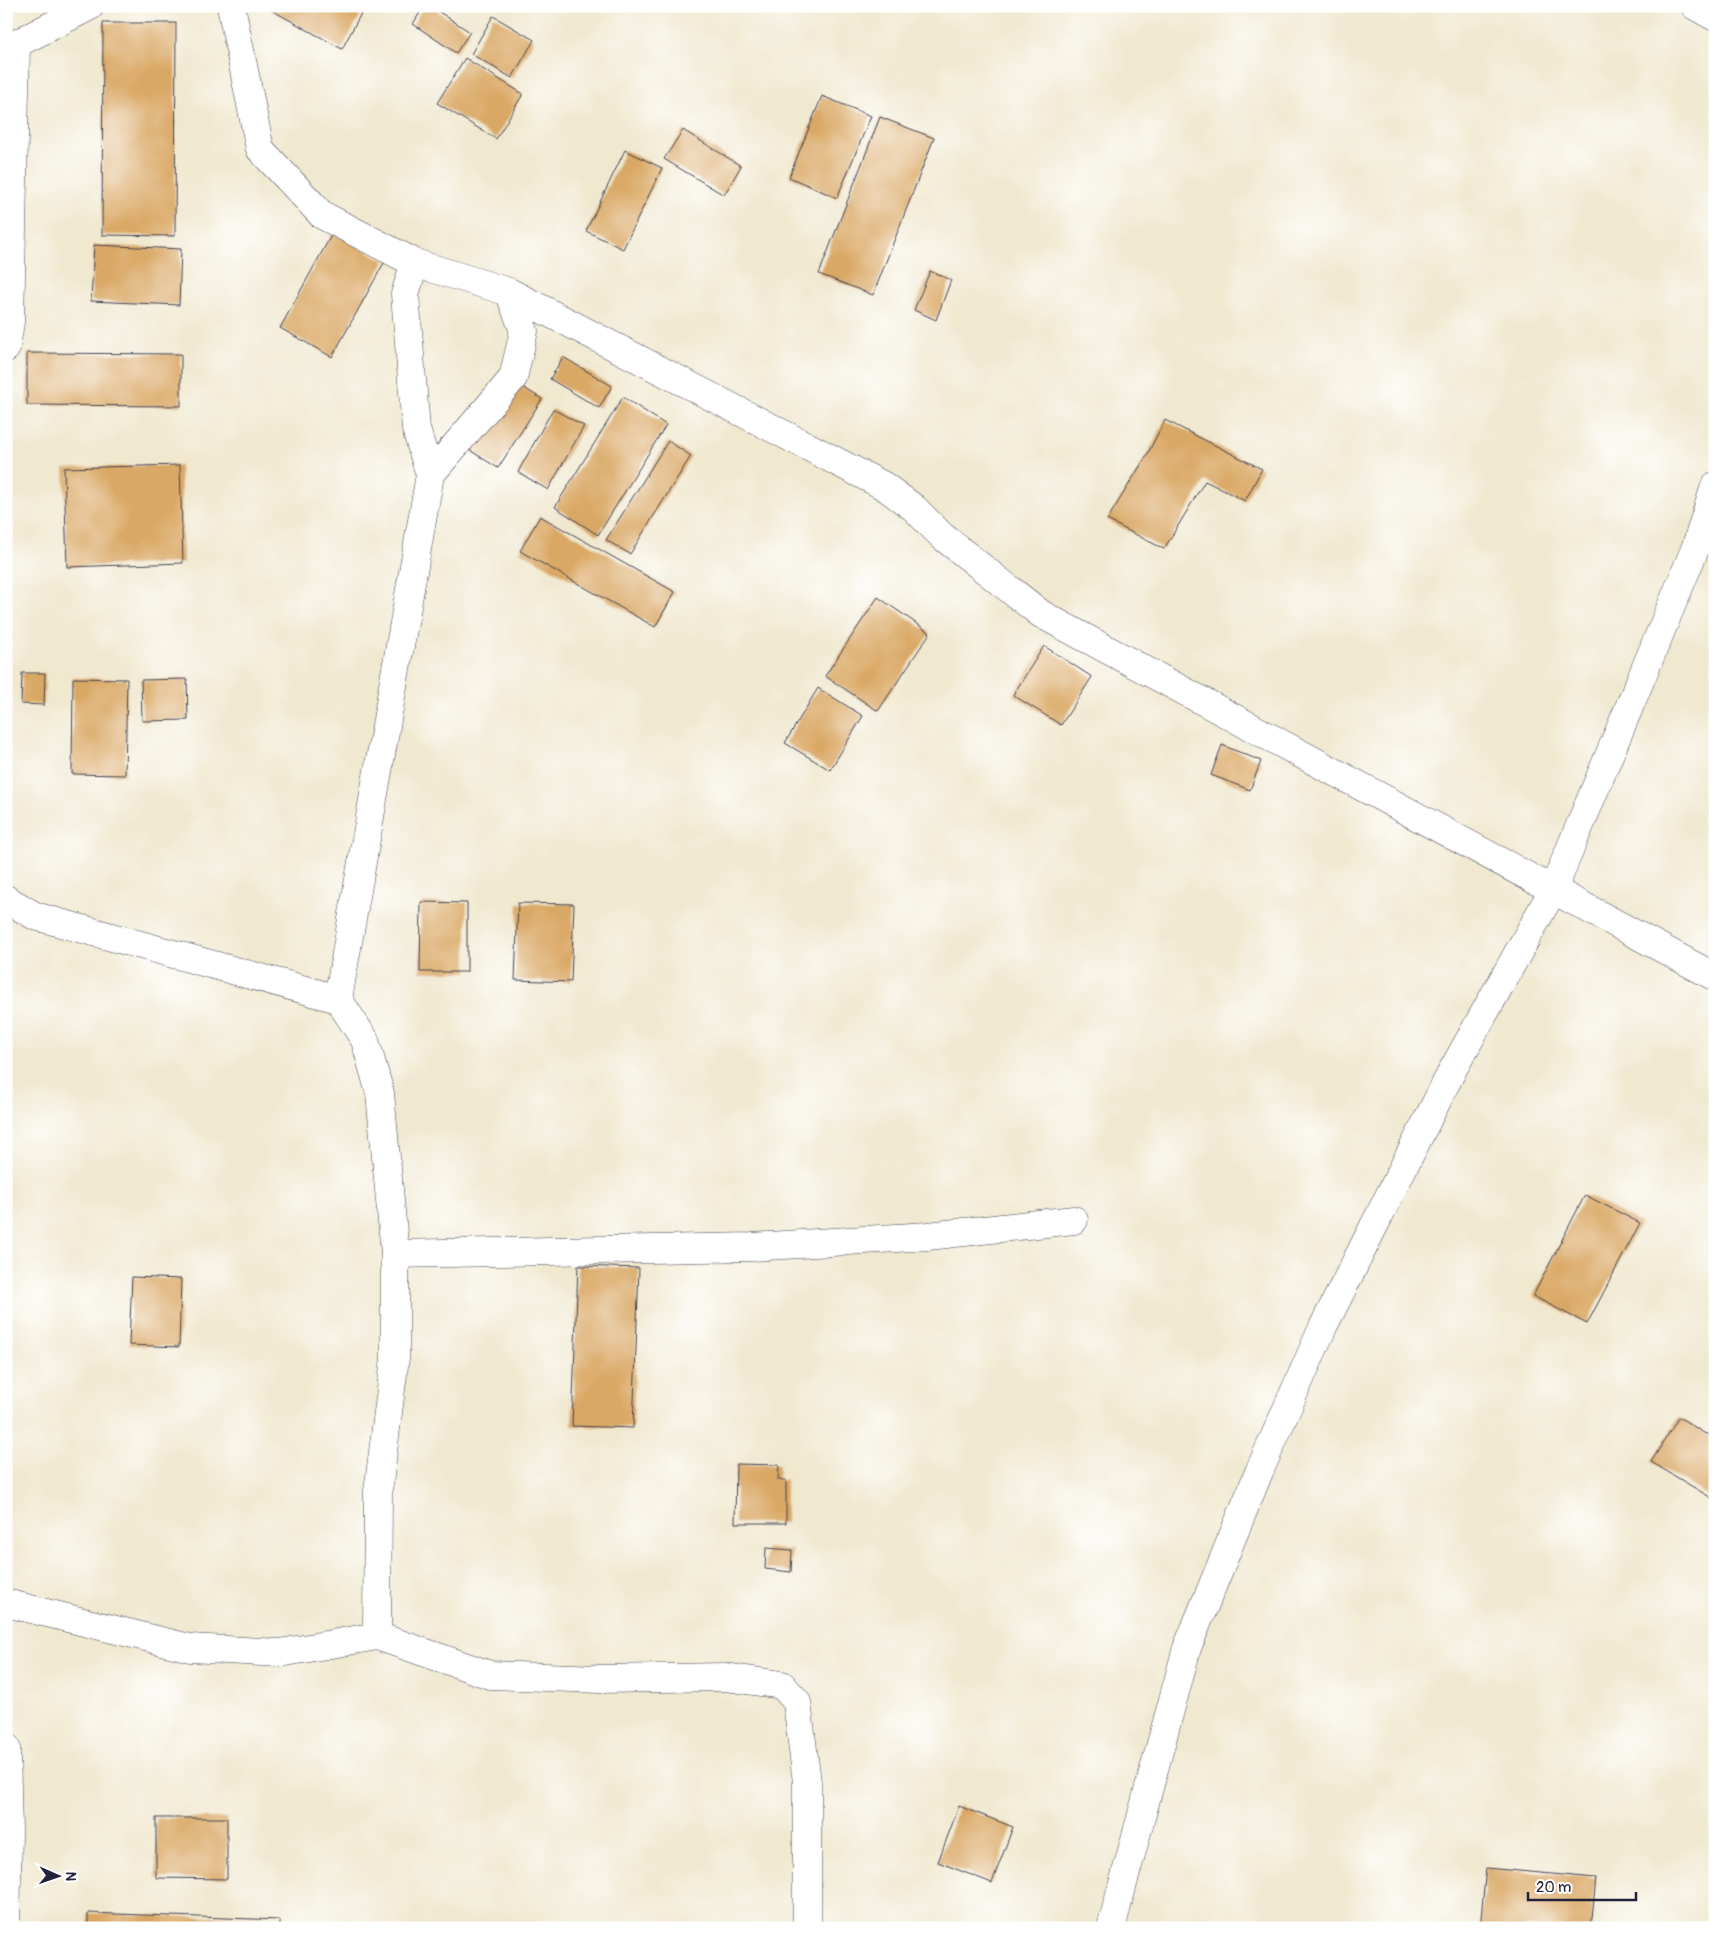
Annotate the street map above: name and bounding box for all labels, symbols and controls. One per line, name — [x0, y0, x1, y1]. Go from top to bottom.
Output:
north arrow — [32, 1852, 82, 1902]
scale bar — [1528, 1869, 1636, 1901]
text: N — [62, 1871, 79, 1881]
text: 20 m — [1536, 1878, 1571, 1897]

